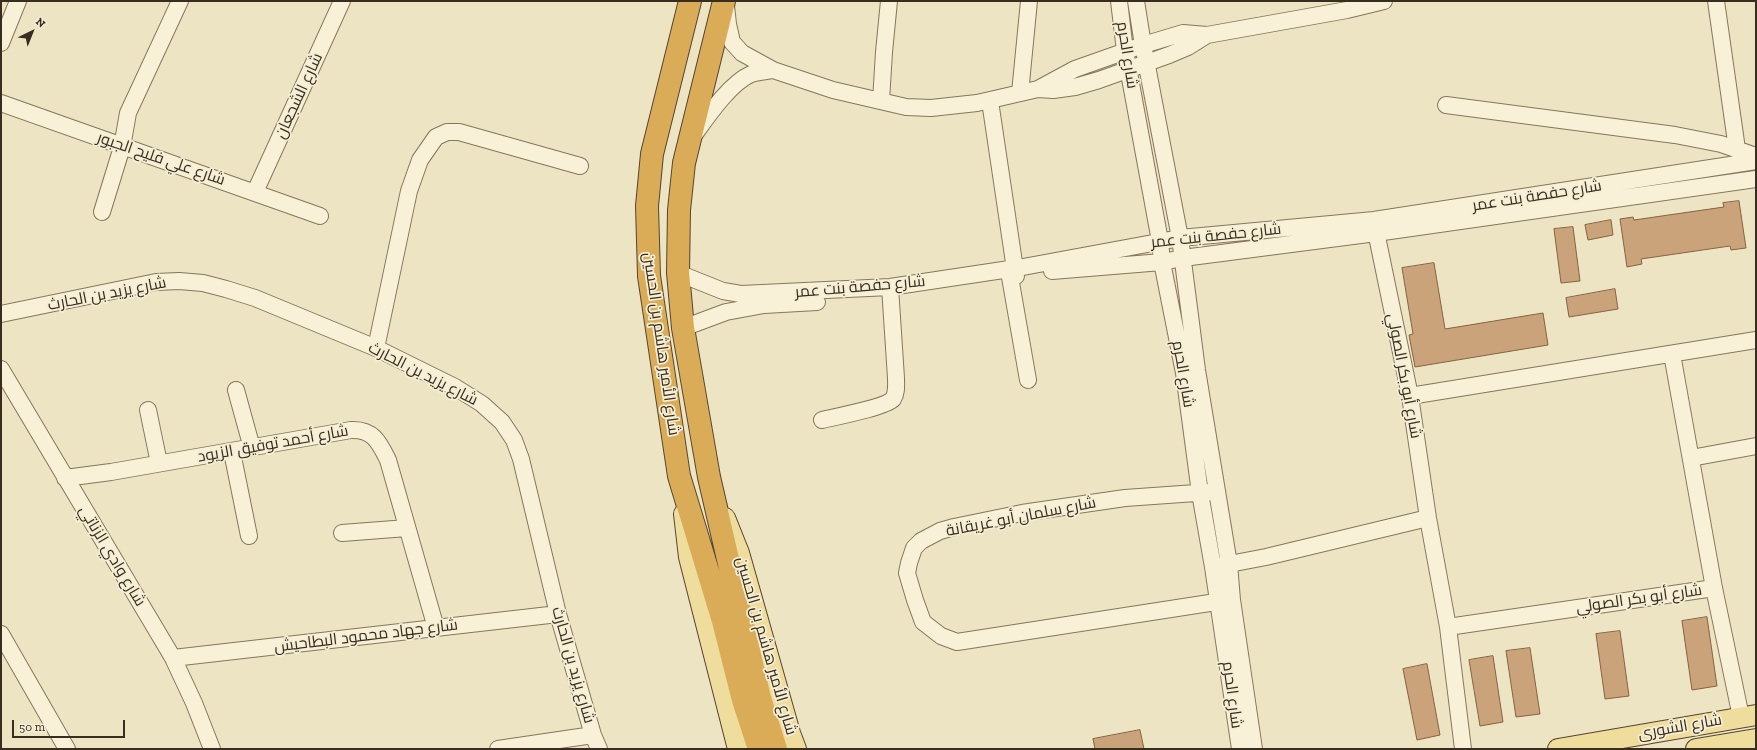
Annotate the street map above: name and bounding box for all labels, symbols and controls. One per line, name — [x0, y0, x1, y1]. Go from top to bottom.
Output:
north arrow — [12, 12, 52, 52]
text: N — [33, 15, 48, 30]
street label: شارع الحرم — [1112, 20, 1142, 90]
street label: شارع الشجعان — [271, 50, 327, 142]
street label: شارع علي فليح الجبور — [94, 128, 228, 190]
street label: شارع حفصة بنت عمر — [1471, 176, 1603, 216]
street label: شارع حفصة بنت عمر — [1150, 220, 1282, 252]
street label: شارع الأمير هاشم بن الحسين — [639, 251, 683, 437]
street label: شارع حفصة بنت عمر — [794, 272, 926, 302]
street label: شارع يزيد بن الحارث — [46, 273, 168, 315]
street label: شارع أبو بكر الصولي — [1382, 312, 1426, 440]
street label: شارع يزيد بن الحارث — [365, 338, 481, 410]
street label: شارع الحرم — [1168, 339, 1198, 409]
street label: شارع أحمد توفيق الزيود — [196, 421, 350, 467]
street label: شارع سلمان أبو غريقانة — [944, 493, 1098, 541]
street label: شارع وادي الزناتي — [74, 502, 150, 610]
street label: شارع الأمير هاشم بن الحسين — [731, 555, 801, 737]
street label: شارع أبو بكر الصولي — [1575, 581, 1703, 617]
street label: شارع يزيد بن الحارث — [547, 604, 599, 726]
street label: شارع جهاد محمود البطاحيش — [273, 615, 459, 657]
street label: شارع الحرم — [1218, 660, 1246, 730]
street label: شارع الشورى — [1637, 710, 1723, 744]
scale bar — [14, 712, 127, 738]
text: 50 m — [19, 720, 45, 734]

